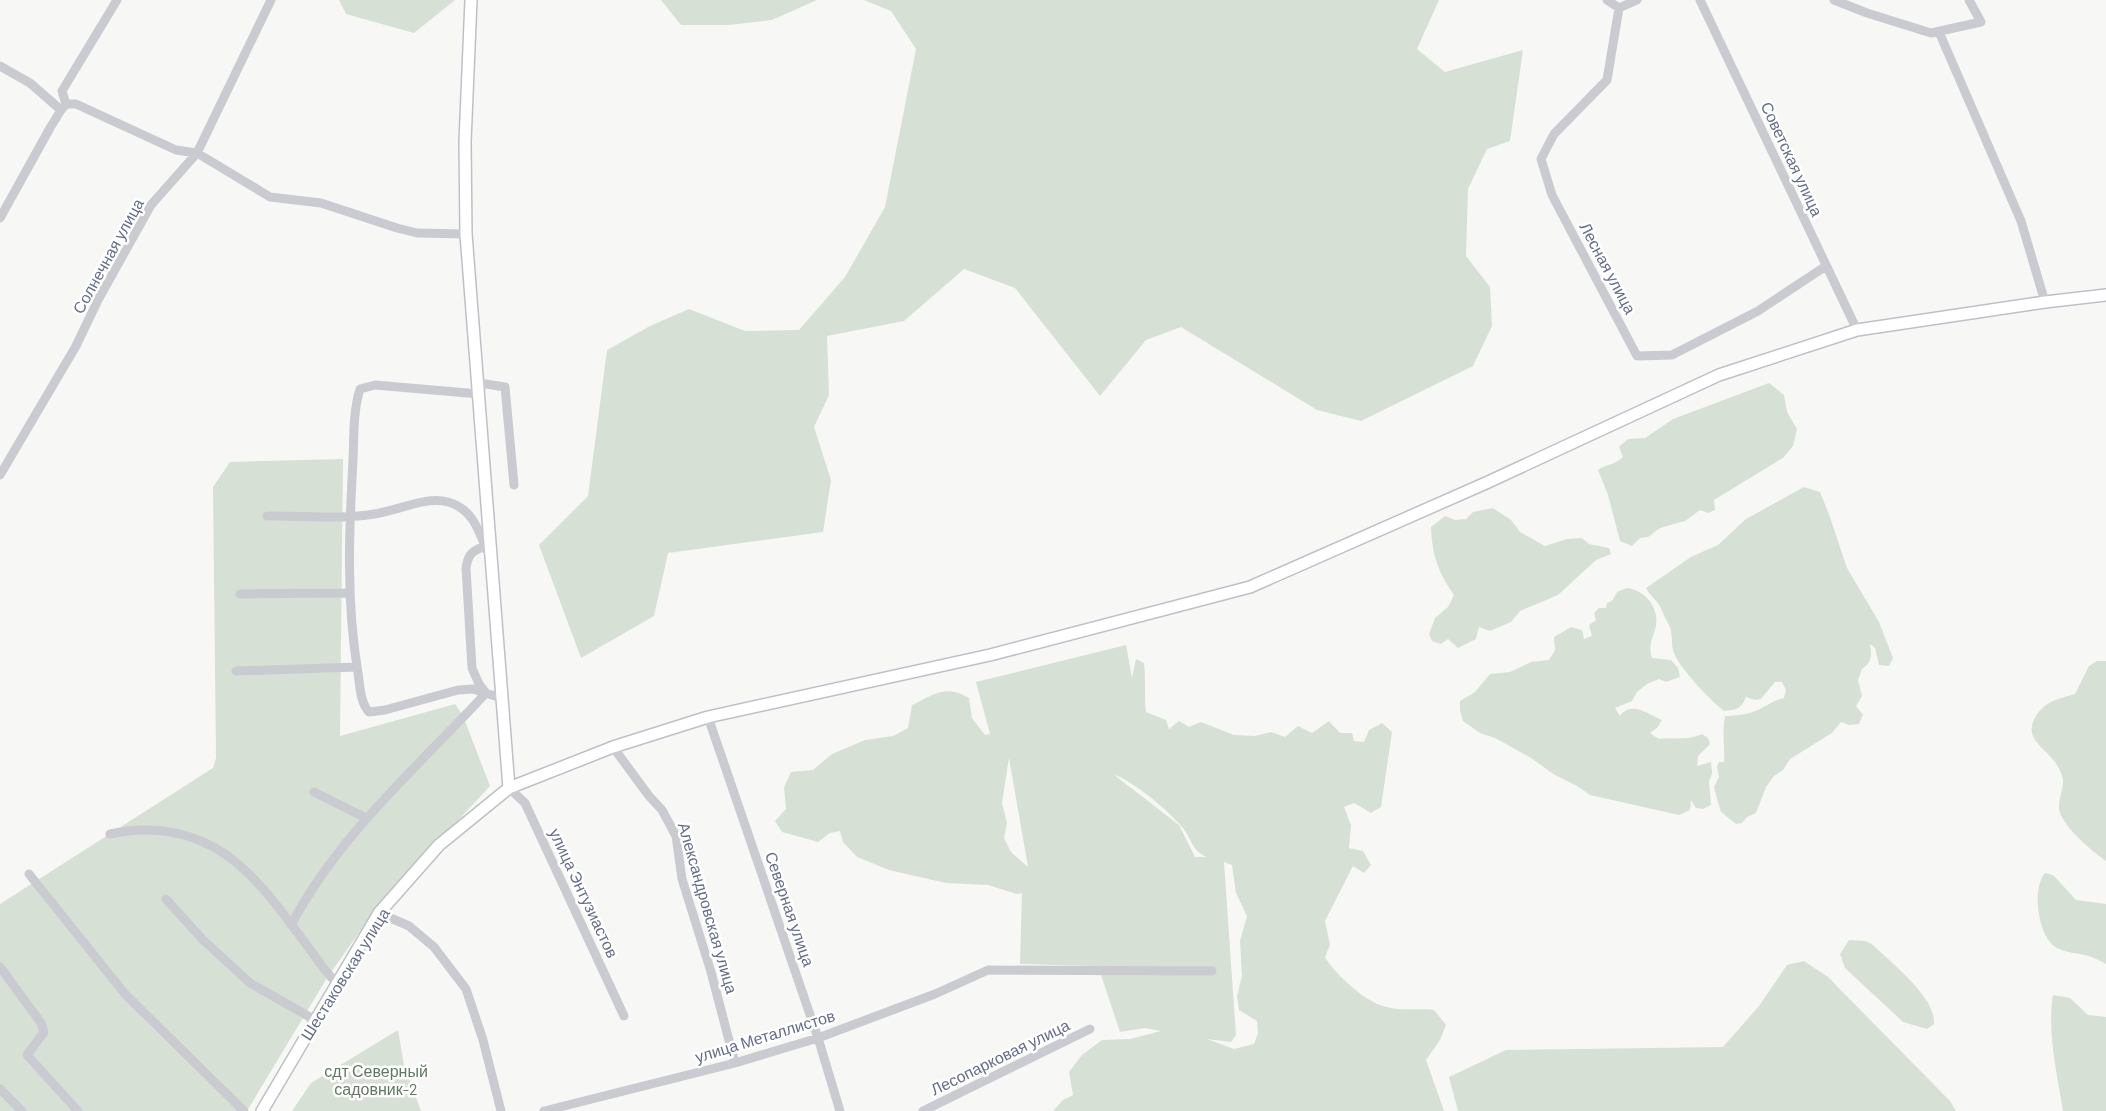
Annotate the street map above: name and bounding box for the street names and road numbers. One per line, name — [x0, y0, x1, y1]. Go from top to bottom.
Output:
street label: Советская улица — [1758, 98, 1827, 219]
street label: Солнечная улица — [68, 195, 147, 317]
street label: Лесная улица — [1576, 219, 1641, 317]
street label: Александровская улица — [675, 820, 742, 996]
street label: улица Энтузиастов — [546, 825, 623, 961]
street label: Северная улица — [762, 849, 819, 969]
street label: Шестаковская улица — [296, 904, 393, 1043]
street label: улица Металлистов — [693, 1005, 837, 1066]
street label: Лесопарковая улица — [927, 1015, 1072, 1098]

